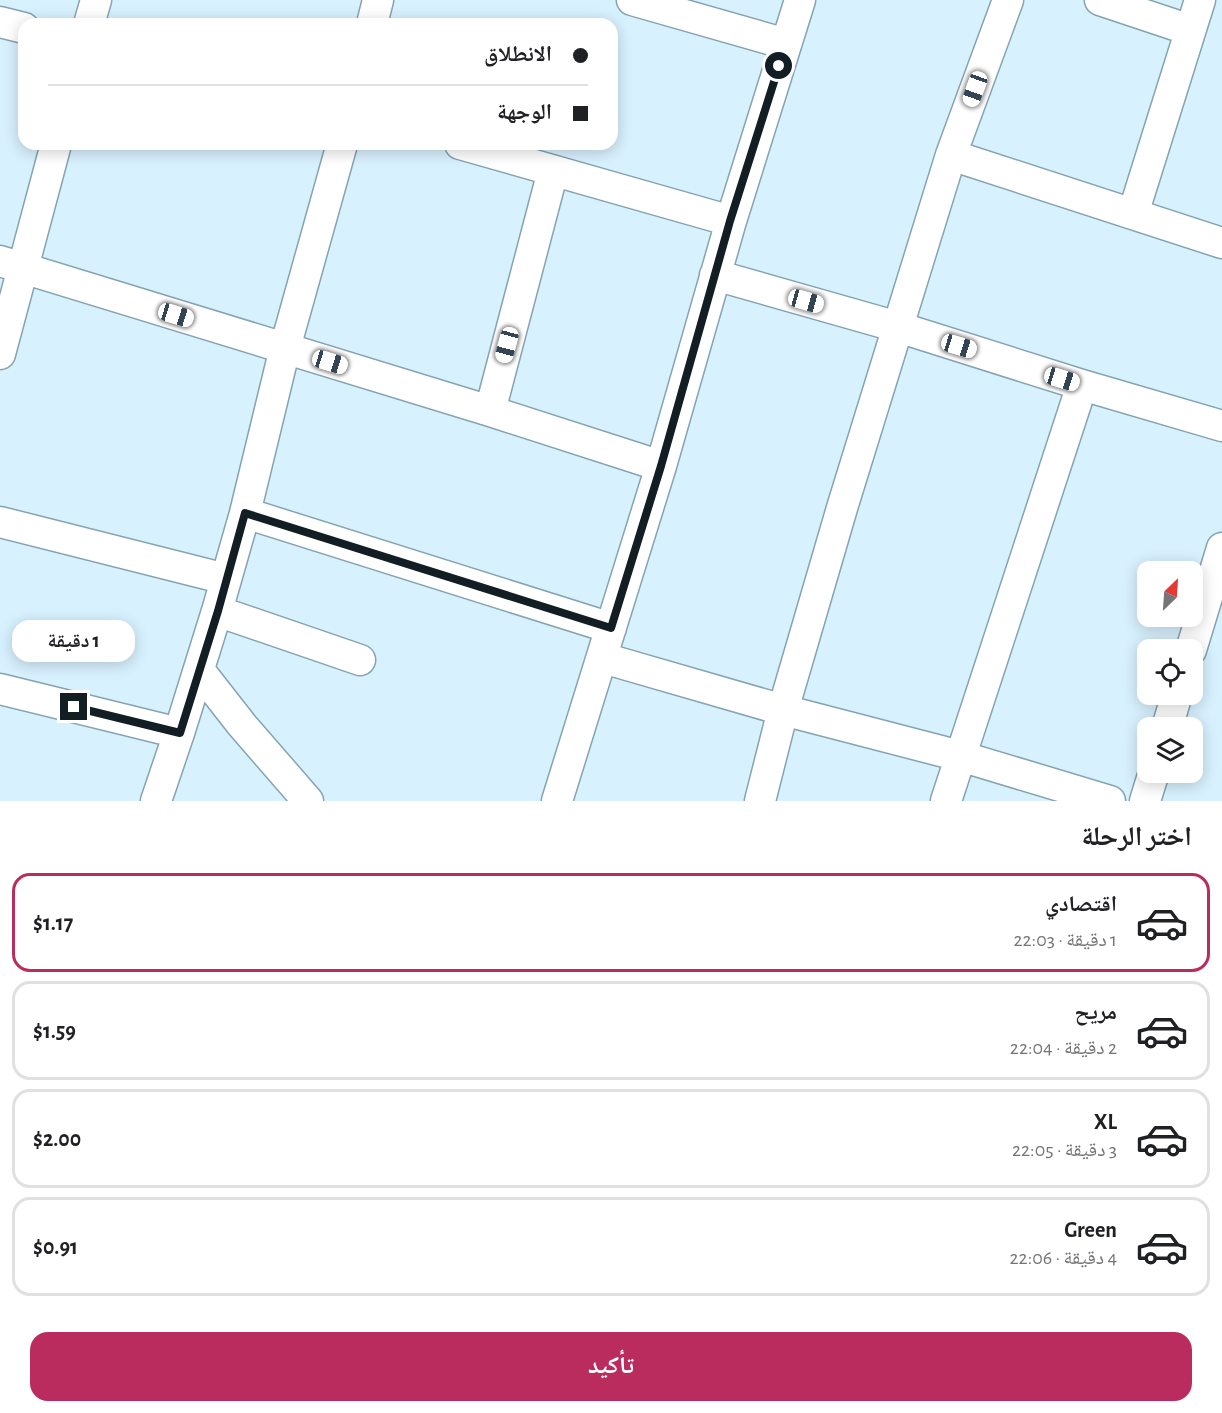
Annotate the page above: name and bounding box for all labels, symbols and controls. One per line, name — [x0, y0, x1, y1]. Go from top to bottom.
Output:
text: الانطلاق — [484, 43, 552, 65]
route start — [765, 52, 792, 79]
car — [960, 69, 990, 109]
text: الوجهة — [497, 101, 552, 123]
car — [786, 287, 826, 315]
car — [156, 301, 196, 329]
car — [494, 325, 520, 365]
car — [939, 332, 979, 360]
car — [310, 348, 350, 376]
car — [1042, 365, 1082, 393]
north arrow — [1137, 561, 1203, 627]
map controls — [1137, 561, 1203, 783]
callout: 1 دقيقة — [13, 620, 136, 662]
text: 1 دقيقة — [47, 631, 100, 651]
button: locate — [1137, 639, 1203, 705]
route end — [60, 693, 87, 720]
button: layers — [1137, 717, 1203, 783]
text: اختر الرحلة — [1081, 823, 1192, 850]
text: اقتصادي — [1045, 893, 1117, 915]
icon: car — [1135, 896, 1189, 950]
text: $1.17 — [33, 912, 73, 934]
text: 1 دقيقة · 22:03 — [1013, 930, 1117, 950]
text: مريح — [1074, 1001, 1117, 1023]
icon: car — [1135, 1004, 1189, 1058]
text: $1.59 — [33, 1020, 76, 1042]
text: 2 دقيقة · 22:04 — [1010, 1038, 1117, 1058]
text: XL — [1094, 1111, 1117, 1133]
icon: car — [1135, 1112, 1189, 1166]
text: $2.00 — [33, 1128, 81, 1150]
text: 3 دقيقة · 22:05 — [1012, 1140, 1117, 1160]
text: Green — [1064, 1219, 1117, 1241]
icon: car — [1135, 1220, 1189, 1274]
text: $0.91 — [33, 1236, 78, 1258]
text: 4 دقيقة · 22:06 — [1009, 1248, 1117, 1268]
button: تأكيد — [30, 1332, 1192, 1401]

